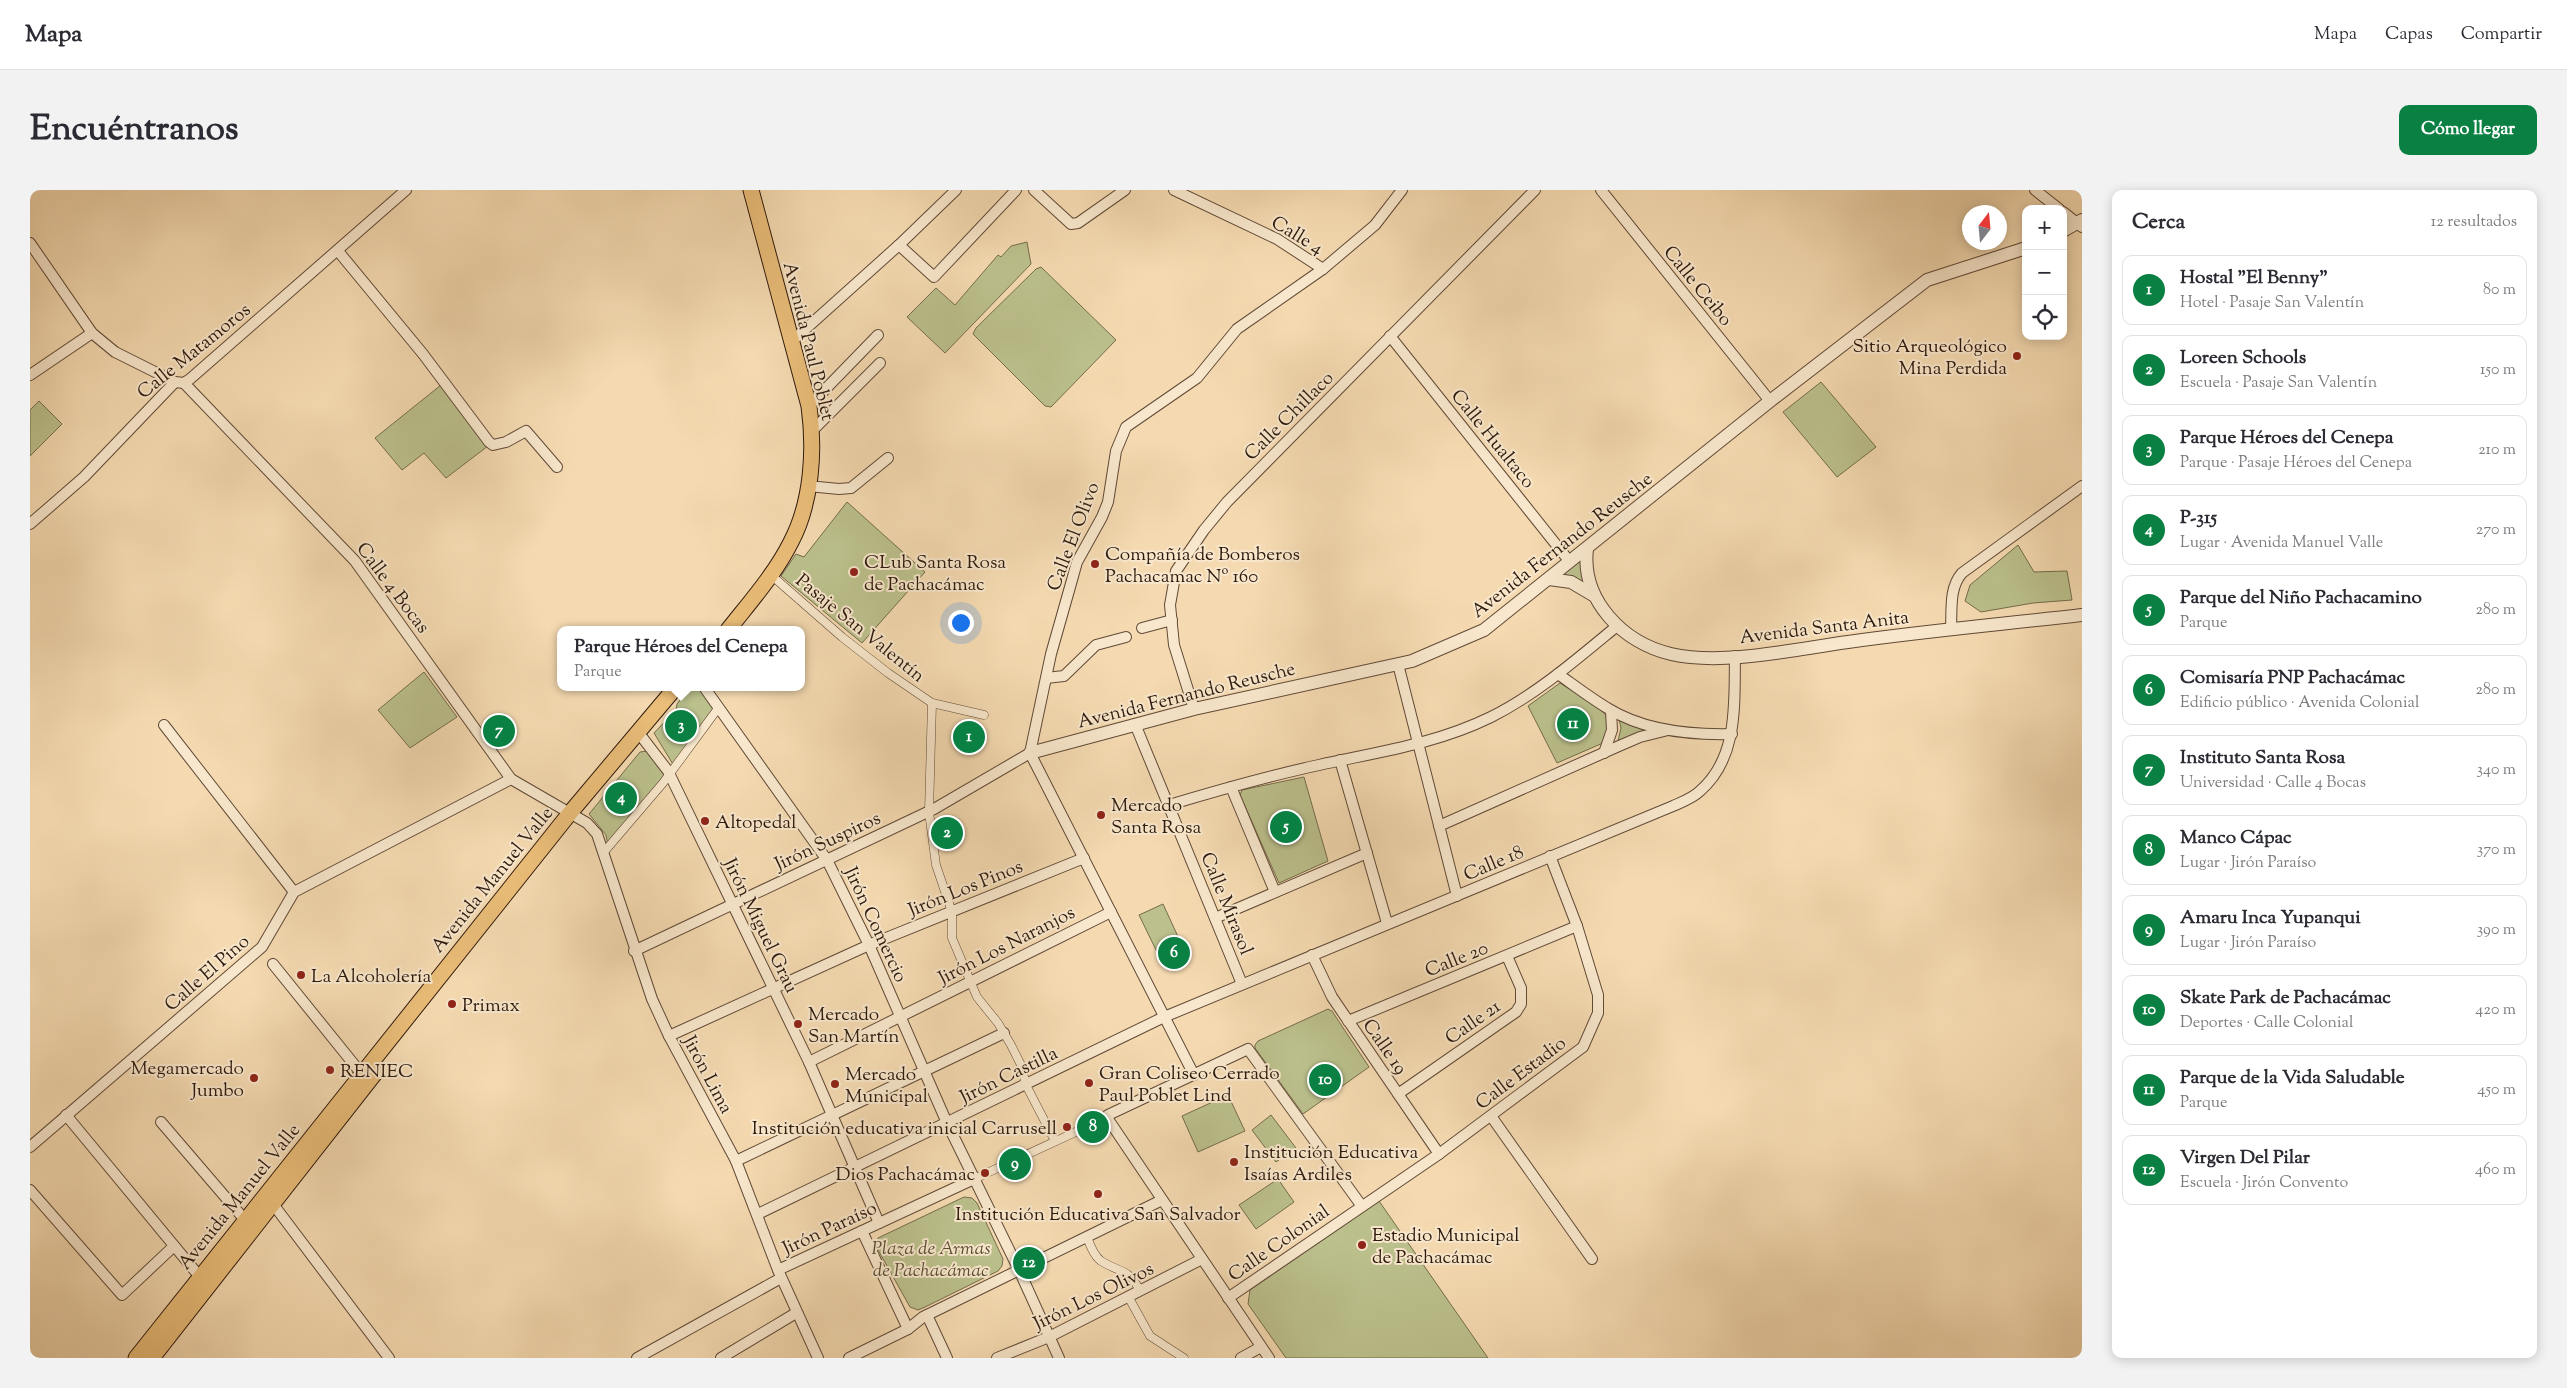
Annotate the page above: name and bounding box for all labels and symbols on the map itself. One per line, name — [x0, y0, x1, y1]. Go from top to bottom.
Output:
north arrow — [1962, 205, 2007, 250]
street label: Calle 4 — [1265, 210, 1328, 263]
street label: Calle Ceibo — [1656, 240, 1738, 333]
street label: Avenida Paul Poblet — [775, 259, 840, 424]
street label: Calle Matamoros — [132, 298, 257, 406]
place label: Sitio Arqueológico Mina Perdida — [1852, 334, 2007, 383]
marker: Sitio Arqueológico Mina Perdida — [2011, 350, 2023, 362]
street label: Calle Chillaco — [1239, 366, 1341, 468]
street label: Calle Hualtaco — [1444, 384, 1541, 495]
street label: Avenida Fernando Reusche — [1466, 466, 1659, 625]
street label: Calle El Olivo — [1041, 479, 1107, 595]
street label: Calle 4 Bocas — [349, 537, 435, 640]
place label: Compañía de Bomberos Pachacamac Nº 160 — [1105, 542, 1300, 591]
place label: CLub Santa Rosa de Pachacámac — [864, 550, 1006, 599]
marker: Compañía de Bomberos Pachacamac Nº 160 — [1089, 558, 1101, 570]
marker: CLub Santa Rosa de Pachacámac — [848, 566, 860, 578]
street label: Pasaje San Valentín — [789, 568, 930, 690]
street label: Avenida Santa Anita — [1738, 605, 1911, 652]
your location — [948, 610, 974, 636]
street label: Avenida Fernando Reusche — [1075, 656, 1298, 737]
pin: 11 — [1557, 705, 1589, 743]
pin: 3 — [665, 707, 697, 745]
pin: 7 — [483, 712, 515, 750]
pin: 1 — [953, 718, 985, 756]
pin: 4 — [605, 779, 637, 817]
place label: Mercado Santa Rosa — [1111, 793, 1201, 842]
street label: Avenida Manuel Valle — [425, 802, 561, 960]
street label: Jirón Suspiros — [770, 806, 885, 879]
pin: 5 — [1270, 808, 1302, 846]
marker: Mercado Santa Rosa — [1095, 809, 1107, 821]
place label: Altopedal — [715, 810, 796, 837]
pin: 2 — [931, 814, 963, 852]
marker: Altopedal — [699, 815, 711, 827]
street label: Calle 18 — [1460, 840, 1528, 889]
street label: Calle Mirasol — [1193, 848, 1259, 959]
street label: Jirón Miguel Grau — [715, 853, 804, 998]
street label: Jirón Los Pinos — [904, 854, 1027, 925]
street label: Jirón Comercio — [836, 862, 913, 987]
street label: Jirón Los Naranjos — [933, 900, 1080, 993]
street label: Calle El Pino — [159, 929, 256, 1019]
pin: 6 — [1158, 934, 1190, 972]
street label: Calle 20 — [1421, 935, 1493, 985]
place label: La Alcoholería — [311, 964, 431, 991]
marker: La Alcoholería — [295, 969, 307, 981]
place label: Primax — [462, 993, 520, 1020]
street label: Calle 21 — [1440, 994, 1507, 1052]
marker: Primax — [446, 998, 458, 1010]
place label: Mercado San Martín — [808, 1002, 900, 1051]
street label: Calle 19 — [1355, 1014, 1413, 1081]
marker: Mercado San Martín — [792, 1018, 804, 1030]
street label: Jirón Lima — [674, 1030, 739, 1119]
street label: Calle Estadio — [1470, 1031, 1573, 1117]
street label: Jirón Castilla — [955, 1041, 1063, 1112]
place label: Megamercado Jumbo — [130, 1056, 244, 1105]
place label: RENIEC — [340, 1059, 413, 1086]
place label: Gran Coliseo Cerrado Paul Poblet Lind — [1099, 1061, 1280, 1110]
pin: 10 — [1309, 1061, 1341, 1099]
place label: Mercado Municipal — [845, 1062, 928, 1111]
marker: RENIEC — [324, 1064, 336, 1076]
marker: Megamercado Jumbo — [248, 1072, 260, 1084]
marker: Gran Coliseo Cerrado Paul Poblet Lind — [1083, 1077, 1095, 1089]
marker: Mercado Municipal — [829, 1078, 841, 1090]
pin: 8 — [1077, 1108, 1109, 1146]
place label: Institución educativa inicial Carrusell — [752, 1116, 1057, 1143]
street label: Avenida Manuel Valle — [172, 1119, 308, 1277]
marker: Institución educativa inicial Carrusell — [1061, 1121, 1073, 1133]
place label: Institución Educativa Isaías Ardiles — [1244, 1140, 1419, 1189]
pin: 9 — [999, 1145, 1031, 1183]
marker: Institución Educativa Isaías Ardiles — [1228, 1156, 1240, 1168]
place label: Dios Pachacámac — [836, 1162, 975, 1189]
marker: Dios Pachacámac — [979, 1167, 991, 1179]
marker: Institución Educativa San Salvador — [1092, 1188, 1104, 1200]
street label: Jirón Paraíso — [777, 1196, 882, 1263]
street label: Calle Colonial — [1223, 1199, 1336, 1289]
place label: Institución Educativa San Salvador — [955, 1202, 1241, 1229]
place label: Estadio Municipal de Pachacámac — [1372, 1223, 1520, 1272]
park label: Plaza de Armas de Pachacámac — [871, 1236, 991, 1285]
marker: Estadio Municipal de Pachacámac — [1356, 1239, 1368, 1251]
pin: 12 — [1013, 1244, 1045, 1282]
street label: Jirón Los Olivos — [1028, 1256, 1159, 1339]

